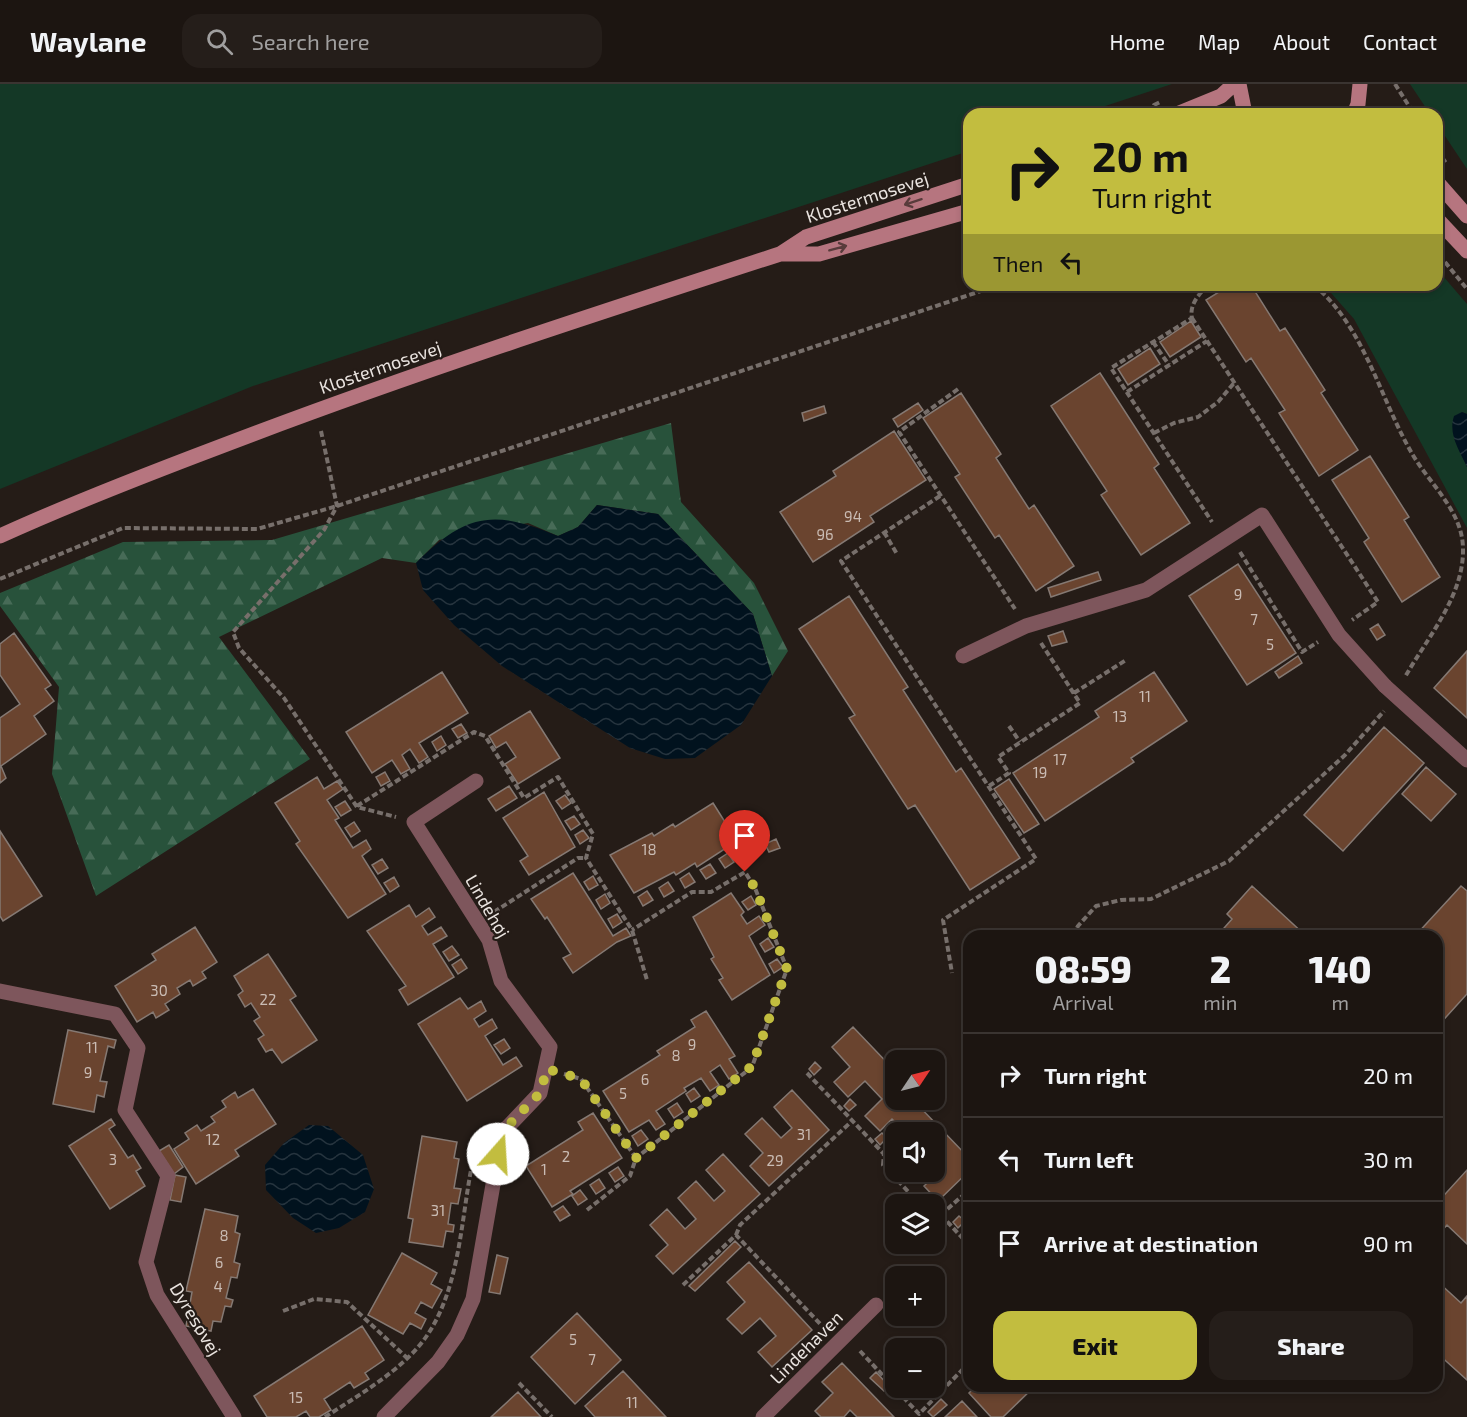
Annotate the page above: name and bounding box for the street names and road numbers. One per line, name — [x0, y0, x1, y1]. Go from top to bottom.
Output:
street label: Klostermosevej — [803, 167, 931, 227]
street label: Klostermosevej — [316, 336, 444, 398]
street label: Lindehøj — [461, 870, 515, 942]
street label: Dyresøvej — [166, 1279, 226, 1359]
street label: Lindehaven — [765, 1306, 847, 1388]

